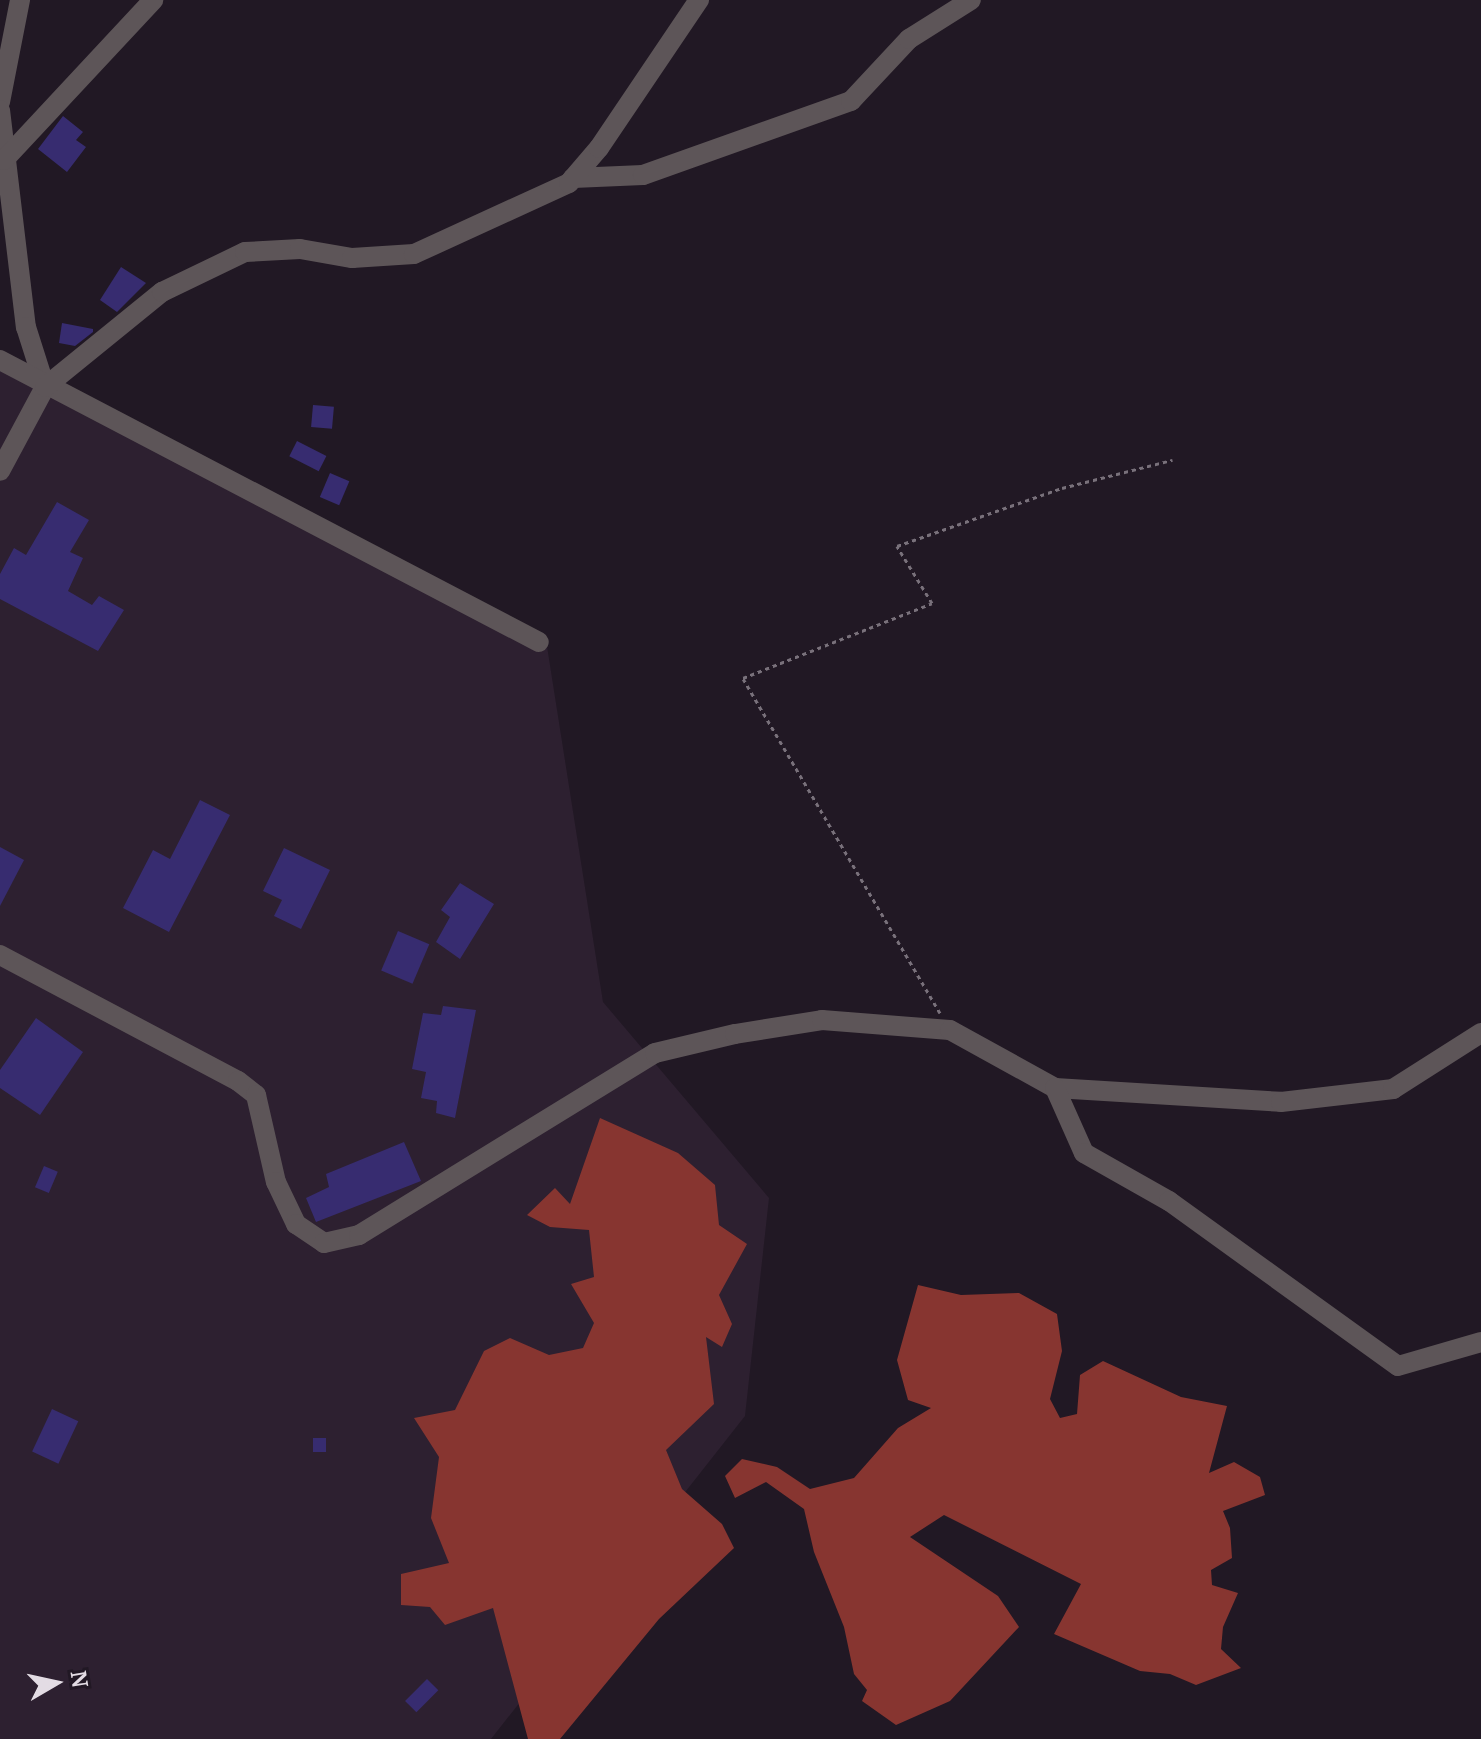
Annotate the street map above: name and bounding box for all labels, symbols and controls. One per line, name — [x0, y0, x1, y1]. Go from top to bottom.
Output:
north arrow — [16, 1643, 96, 1723]
text: N — [65, 1669, 96, 1690]

